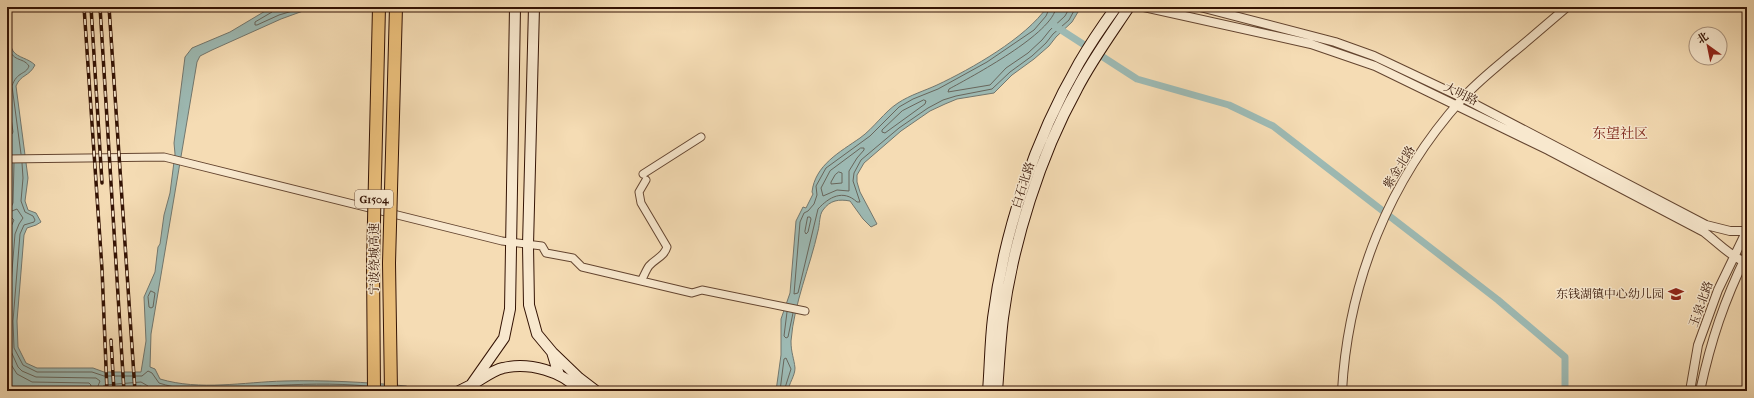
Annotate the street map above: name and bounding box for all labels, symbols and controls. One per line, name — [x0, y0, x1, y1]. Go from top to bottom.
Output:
north arrow — [1688, 26, 1728, 66]
text: 北 — [1695, 30, 1711, 46]
street label: 大明路 — [1442, 80, 1480, 108]
district label: 东望社区 — [1592, 125, 1648, 142]
street label: 紫金北路 — [1380, 143, 1418, 191]
street label: 白石北路 — [1009, 160, 1037, 210]
road number: G1504 — [355, 190, 393, 208]
street label: 宁波绕城高速 — [367, 223, 381, 295]
street label: 玉泉北路 — [1686, 279, 1716, 329]
school or university icon: 东钱湖镇中心幼儿园 — [1667, 285, 1685, 303]
place label: 东钱湖镇中心幼儿园 — [1556, 287, 1664, 301]

